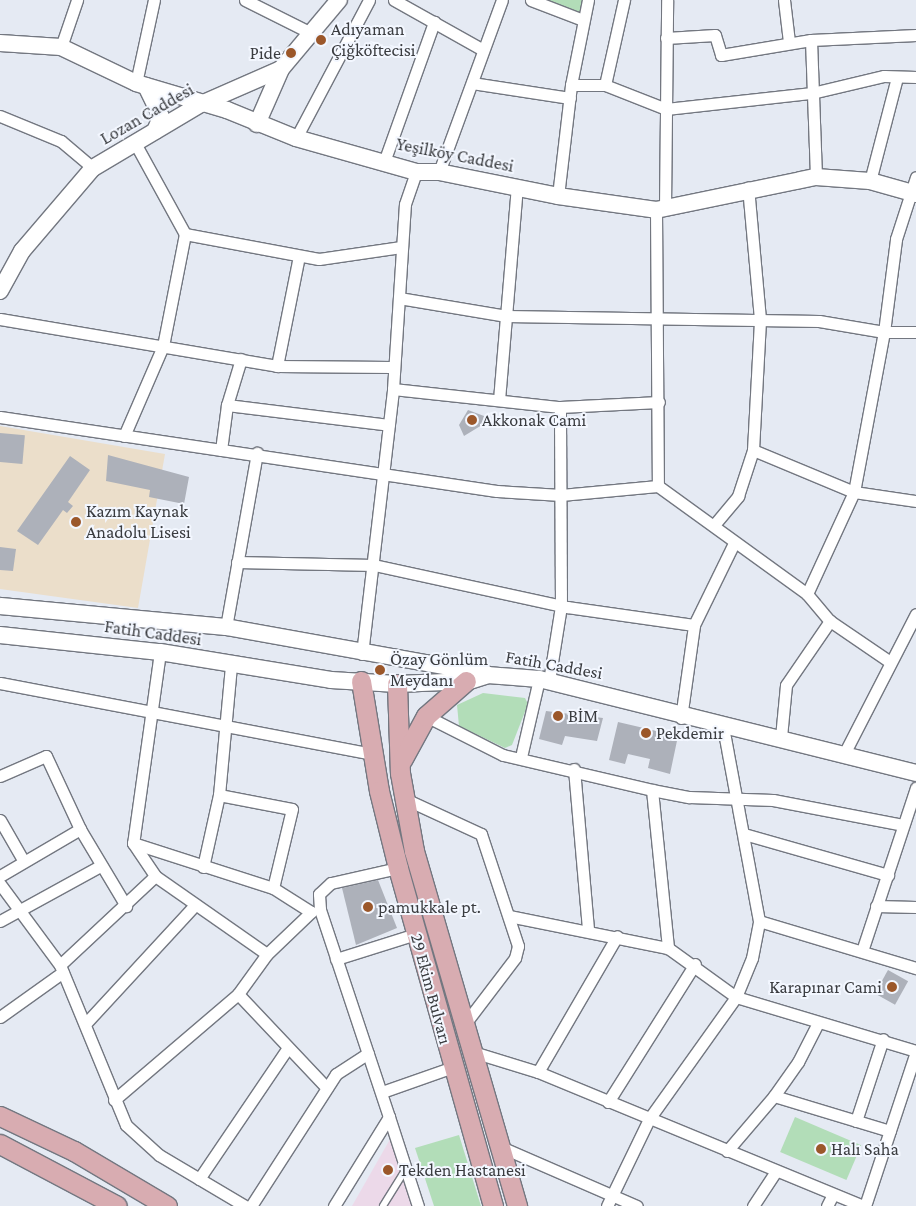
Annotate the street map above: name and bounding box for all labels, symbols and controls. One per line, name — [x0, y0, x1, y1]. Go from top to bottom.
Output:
place label: Adıyaman Çiğköftecisi — [331, 19, 415, 62]
marker: Adıyaman Çiğköftecisi — [315, 34, 327, 46]
place label: Pide — [250, 42, 281, 64]
marker: Pide — [285, 47, 297, 59]
street label: Lozan Caddesi — [96, 79, 198, 149]
street label: Yeşilköy Caddesi — [394, 133, 516, 177]
place label: Akkonak Cami — [482, 409, 586, 431]
marker: Akkonak Cami — [466, 414, 478, 426]
place label: Kazım Kaynak Anadolu Lisesi — [86, 501, 191, 544]
marker: Kazım Kaynak Anadolu Lisesi — [70, 516, 82, 528]
street label: Fatih Caddesi — [103, 615, 203, 651]
street label: Fatih Caddesi — [504, 646, 604, 684]
place label: Özay Gönlüm Meydanı — [390, 649, 488, 692]
marker: Özay Gönlüm Meydanı — [374, 664, 386, 676]
place label: BİM — [568, 705, 598, 727]
marker: BİM — [552, 710, 564, 722]
place label: Pekdemir — [656, 722, 724, 744]
marker: Pekdemir — [640, 727, 652, 739]
place label: pamukkale pt. — [378, 896, 481, 918]
marker: pamukkale pt. — [362, 901, 374, 913]
street label: 29 Ekim Bulvarı — [406, 931, 456, 1047]
place label: Karapınar Cami — [769, 976, 882, 998]
marker: Karapınar Cami — [886, 981, 898, 993]
place label: Halı Saha — [831, 1138, 899, 1160]
marker: Halı Saha — [815, 1143, 827, 1155]
place label: Tekden Hastanesi — [399, 1159, 526, 1181]
marker: Tekden Hastanesi — [381, 1163, 395, 1177]

